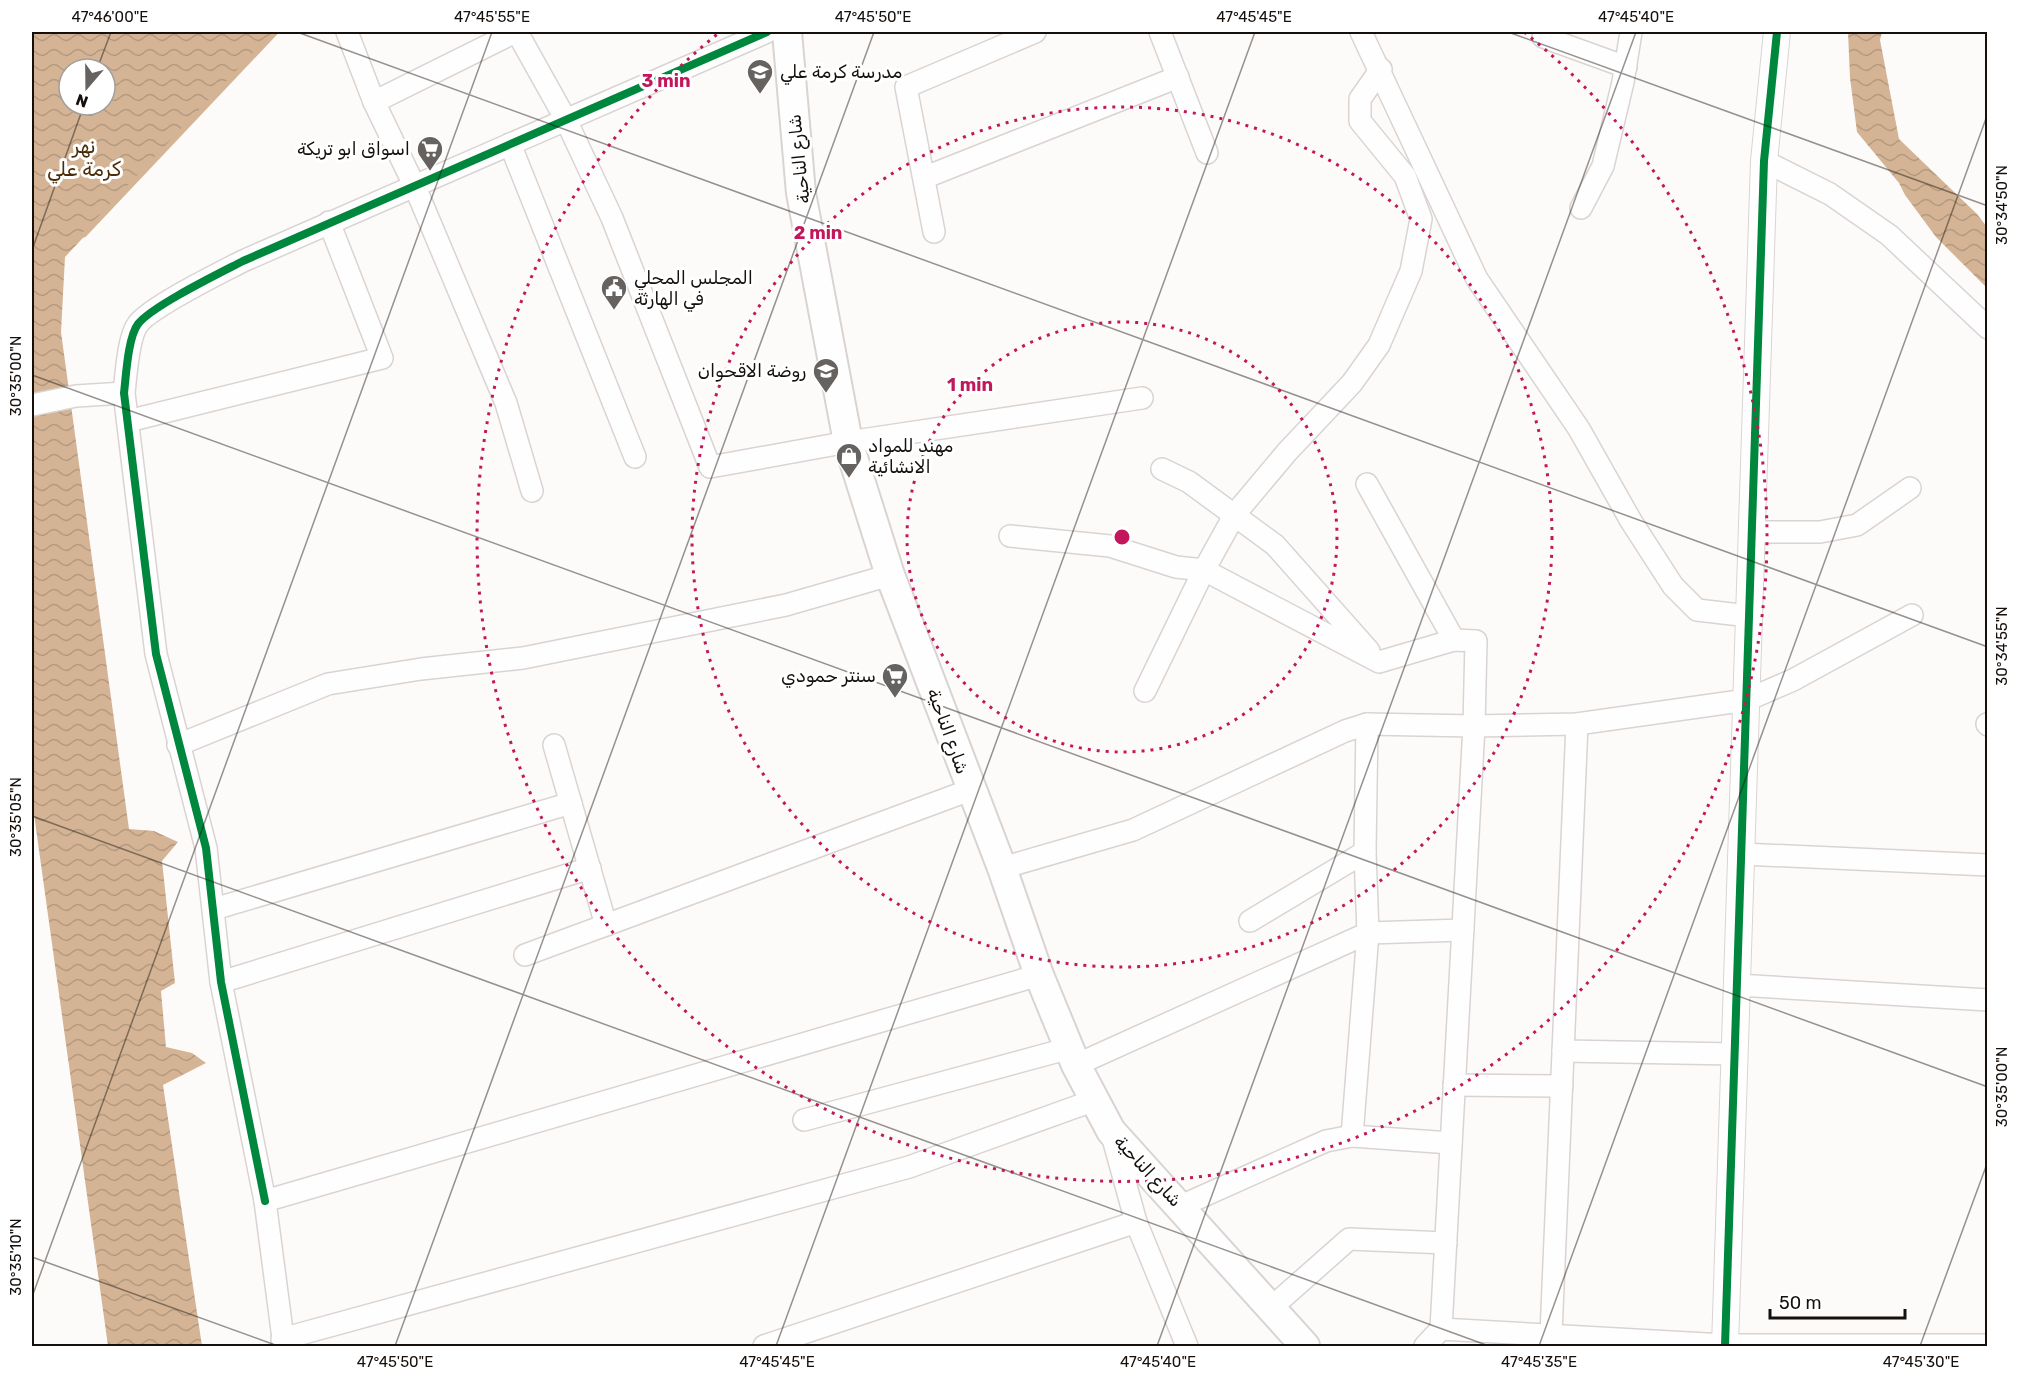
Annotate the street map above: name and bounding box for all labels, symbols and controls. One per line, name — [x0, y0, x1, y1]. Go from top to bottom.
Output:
text: 47°46'00"E — [72, 8, 148, 26]
text: 47°45'55"E — [454, 8, 530, 26]
text: 47°45'50"E — [835, 8, 911, 26]
text: 47°45'45"E — [1216, 8, 1292, 26]
text: 47°45'40"E — [1598, 8, 1674, 26]
north arrow — [57, 57, 117, 117]
school or university icon: مدرسة كرمة علي — [745, 57, 775, 95]
place label: مدرسة كرمة علي — [780, 61, 902, 85]
text: 3 min — [642, 70, 690, 92]
text: N — [73, 90, 91, 112]
street label: شارع الناحية — [783, 113, 816, 205]
water label: نهر كرمة علي — [47, 134, 121, 184]
supermarket icon: اسواق ابو تريكة — [415, 134, 445, 172]
place label: اسواق ابو تريكة — [297, 138, 410, 160]
text: 30°34'50"N — [1993, 165, 2011, 245]
text: 2 min — [794, 222, 842, 244]
place label: المجلس المحلي في الهارثة — [634, 267, 753, 312]
public building icon: المجلس المحلي في الهارثة — [599, 273, 629, 311]
text: 30°35'00"N — [7, 336, 25, 416]
school or university icon: روضة الاقحوان — [811, 356, 841, 394]
place label: روضة الاقحوان — [698, 360, 806, 382]
text: 1 min — [947, 374, 993, 396]
place label: مهند للمواد الانشائية — [868, 435, 953, 478]
shop icon: مهند للمواد الانشائية — [834, 441, 864, 479]
centre of rings — [1112, 527, 1132, 547]
text: 30°34'55"N — [1993, 606, 2011, 686]
supermarket icon: سنتر حمودي — [880, 661, 910, 699]
place label: سنتر حمودي — [781, 665, 876, 688]
street label: شارع الناحية — [921, 685, 974, 777]
text: 30°35'05"N — [7, 777, 25, 857]
text: 30°35'00"N — [1993, 1047, 2011, 1127]
street label: شارع الناحية — [1109, 1131, 1187, 1212]
text: 30°35'10"N — [7, 1218, 25, 1296]
scale bar — [1770, 1282, 1905, 1320]
text: 50 m — [1779, 1292, 1822, 1314]
text: 47°45'50"E — [357, 1353, 433, 1371]
text: 47°45'45"E — [739, 1353, 815, 1371]
text: 47°45'40"E — [1120, 1353, 1196, 1371]
text: 47°45'35"E — [1501, 1353, 1577, 1371]
text: 47°45'30"E — [1883, 1353, 1959, 1371]

